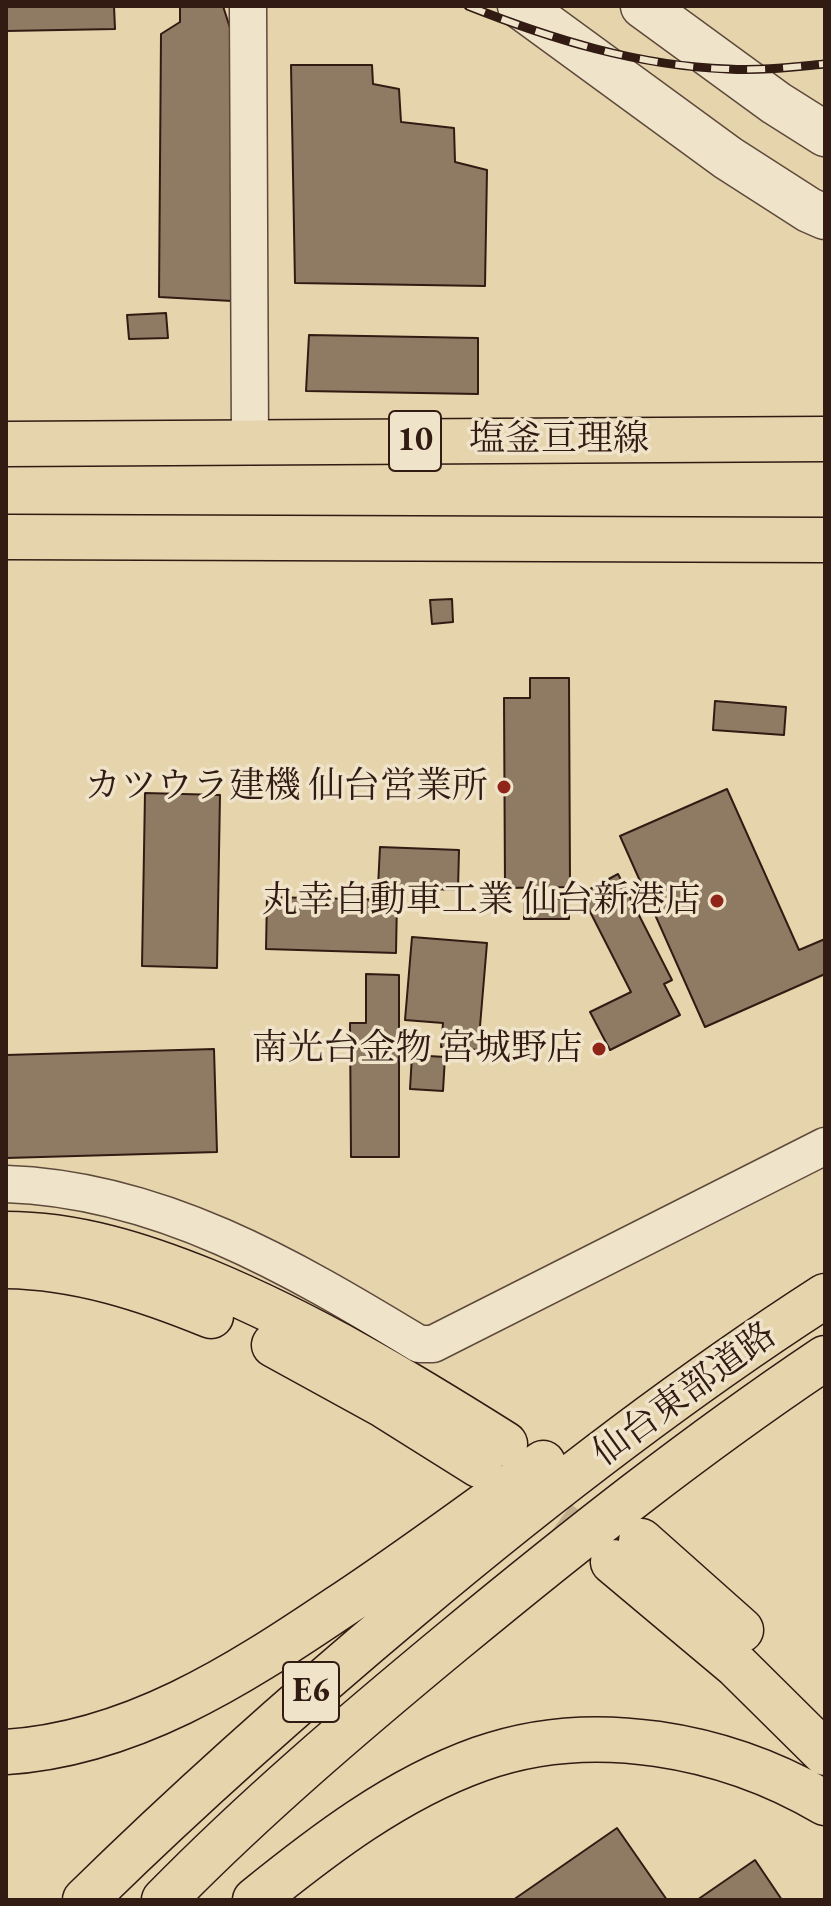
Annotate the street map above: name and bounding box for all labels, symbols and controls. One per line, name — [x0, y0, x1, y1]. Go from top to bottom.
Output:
road number: 10 — [389, 411, 441, 471]
street label: 塩釜亘理線 — [469, 418, 649, 462]
place label: カツウラ建機 仙台営業所 — [85, 765, 488, 809]
marker: カツウラ建機 仙台営業所 — [495, 778, 513, 796]
place label: 丸幸自動車工業 仙台新港店 — [262, 879, 701, 923]
marker: 丸幸自動車工業 仙台新港店 — [708, 892, 726, 910]
place label: 南光台金物 宮城野店 — [252, 1027, 583, 1071]
marker: 南光台金物 宮城野店 — [590, 1040, 608, 1058]
street label: 仙台東部道路 — [585, 1314, 785, 1476]
road number: E6 — [283, 1662, 339, 1722]

